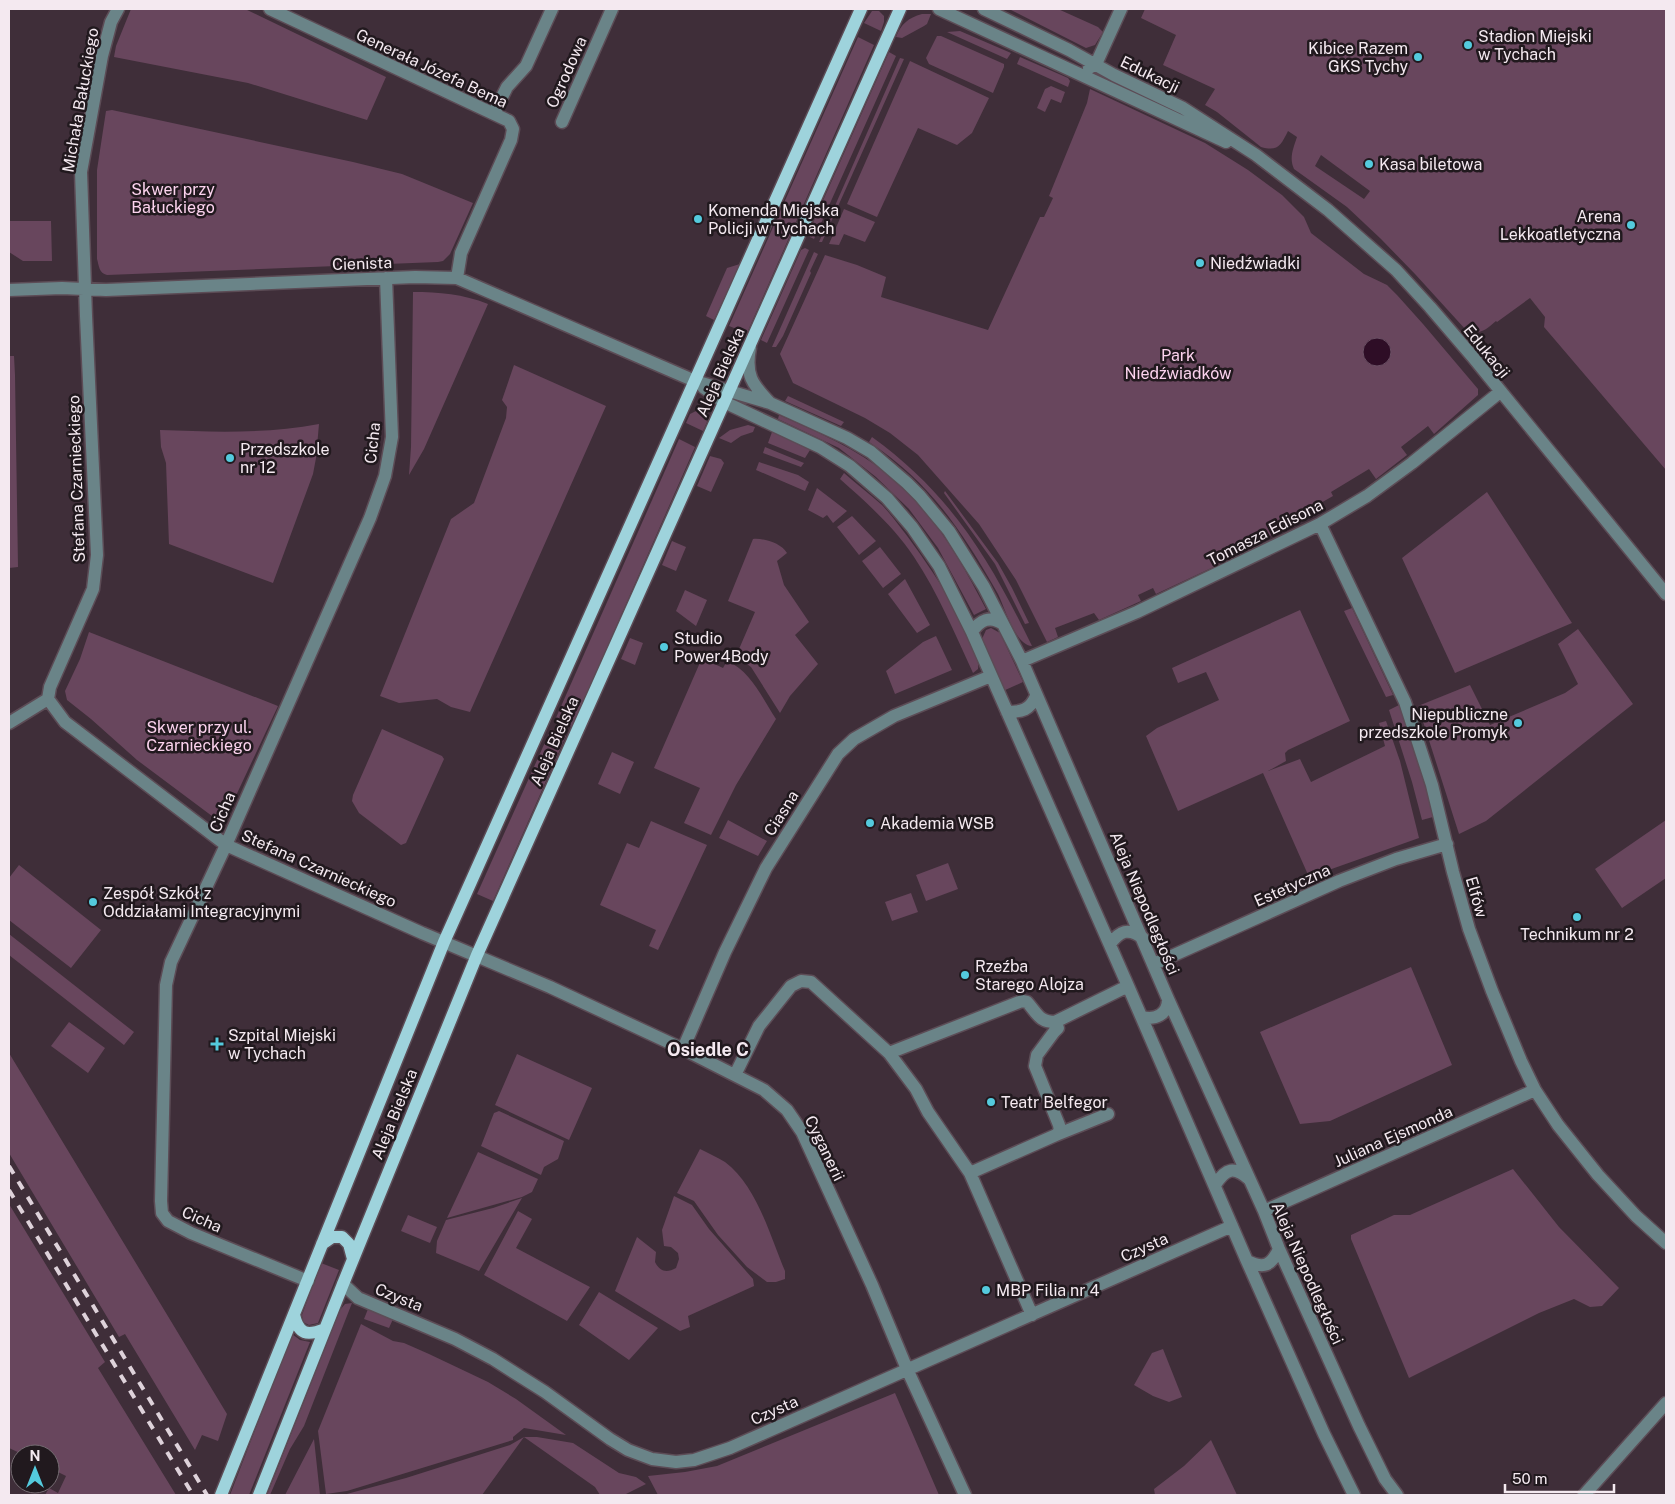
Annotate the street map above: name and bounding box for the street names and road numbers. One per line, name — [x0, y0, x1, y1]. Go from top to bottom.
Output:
street label: Generała Józefa Bema — [353, 25, 511, 112]
street label: Michała Bałuckiego — [58, 26, 103, 174]
street label: Ogrodowa — [542, 33, 591, 111]
street label: Edukacji — [1117, 52, 1182, 97]
street label: Cienista — [332, 253, 392, 274]
street label: Edukacji — [1459, 321, 1514, 382]
street label: Aleja Bielska — [692, 325, 749, 420]
street label: Stefana Czarnieckiego — [64, 395, 89, 563]
street label: Cicha — [361, 421, 384, 465]
street label: Tomasza Edisona — [1204, 495, 1326, 570]
street label: Aleja Bielska — [526, 694, 583, 789]
street label: Ciasna — [760, 787, 803, 839]
street label: Cicha — [206, 789, 239, 835]
street label: Stefana Czarnieckiego — [238, 826, 399, 911]
street label: Aleja Niepodległości — [1106, 829, 1183, 978]
street label: Estetyczna — [1251, 860, 1333, 911]
street label: Elfów — [1462, 874, 1492, 920]
street label: Aleja Bielska — [368, 1066, 421, 1162]
street label: Juliana Ejsmonda — [1331, 1102, 1455, 1171]
street label: Cyganerii — [801, 1112, 849, 1184]
street label: Aleja Niepodległości — [1268, 1199, 1347, 1347]
street label: Cicha — [179, 1202, 225, 1237]
street label: Czysta — [1118, 1229, 1171, 1266]
street label: Czysta — [372, 1279, 426, 1316]
street label: Czysta — [748, 1392, 801, 1429]

